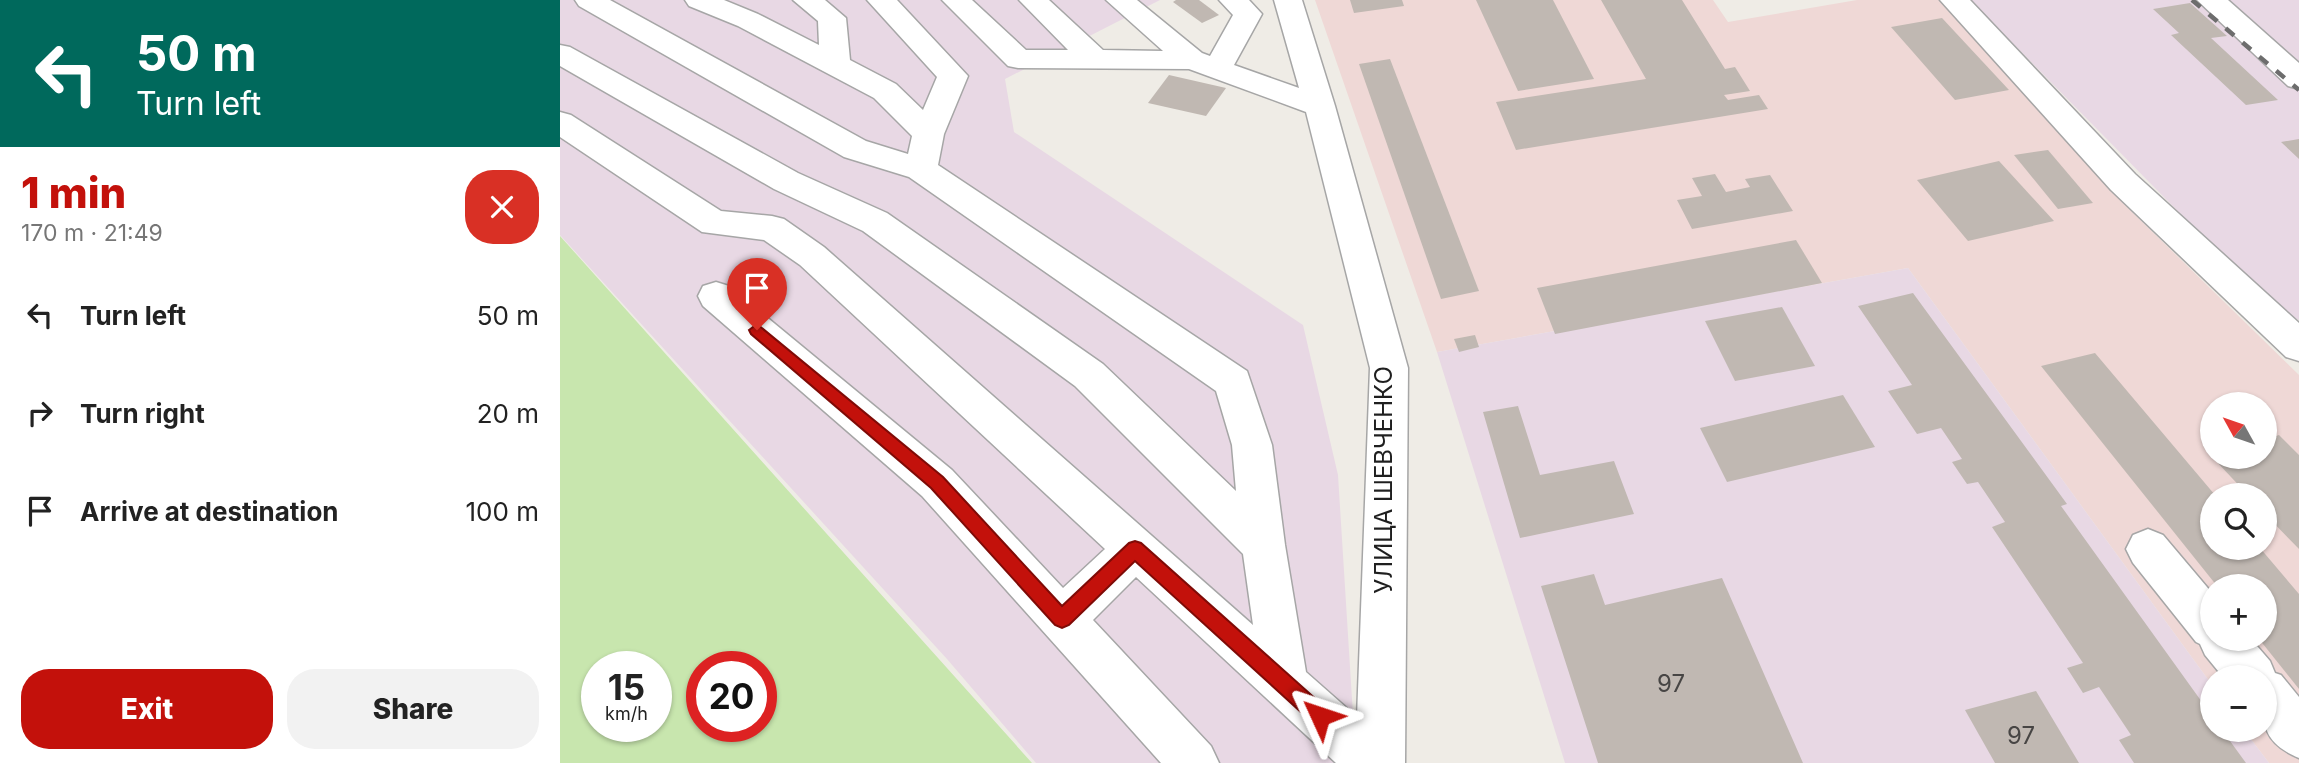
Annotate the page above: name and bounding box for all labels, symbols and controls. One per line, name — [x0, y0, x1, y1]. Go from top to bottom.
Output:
text: 50 m — [136, 24, 257, 83]
icon: left — [21, 28, 112, 119]
text: Turn left — [136, 84, 261, 123]
text: 1 min — [21, 167, 126, 218]
button: close — [465, 170, 539, 244]
text: 170 m · 21:49 — [21, 219, 163, 247]
pin — [727, 258, 787, 330]
icon: arrive — [738, 269, 776, 307]
icon: left — [21, 296, 59, 334]
text: Turn left — [80, 300, 186, 331]
text: 50 m — [477, 300, 539, 331]
street label: УЛИЦА ШЕВЧЕНКО — [1369, 366, 1398, 594]
north arrow — [2200, 392, 2277, 469]
map controls — [2200, 392, 2277, 742]
icon: right — [21, 394, 59, 432]
text: Turn right — [80, 398, 205, 429]
text: 20 m — [477, 398, 539, 429]
button: search — [2200, 483, 2277, 560]
icon: arrive — [21, 492, 59, 530]
text: Arrive at destination — [80, 496, 339, 527]
text: 100 m — [466, 496, 539, 527]
button: + — [2200, 574, 2277, 651]
speed limit sign: 20 — [686, 651, 777, 742]
button: − — [2200, 665, 2277, 742]
text: 15 — [608, 666, 645, 708]
button: Exit — [21, 669, 273, 749]
button: Share — [287, 669, 539, 749]
house number: 97 — [1657, 669, 1685, 698]
position arrow — [1283, 679, 1357, 753]
text: km/h — [605, 703, 648, 724]
house number: 97 — [2007, 721, 2035, 750]

